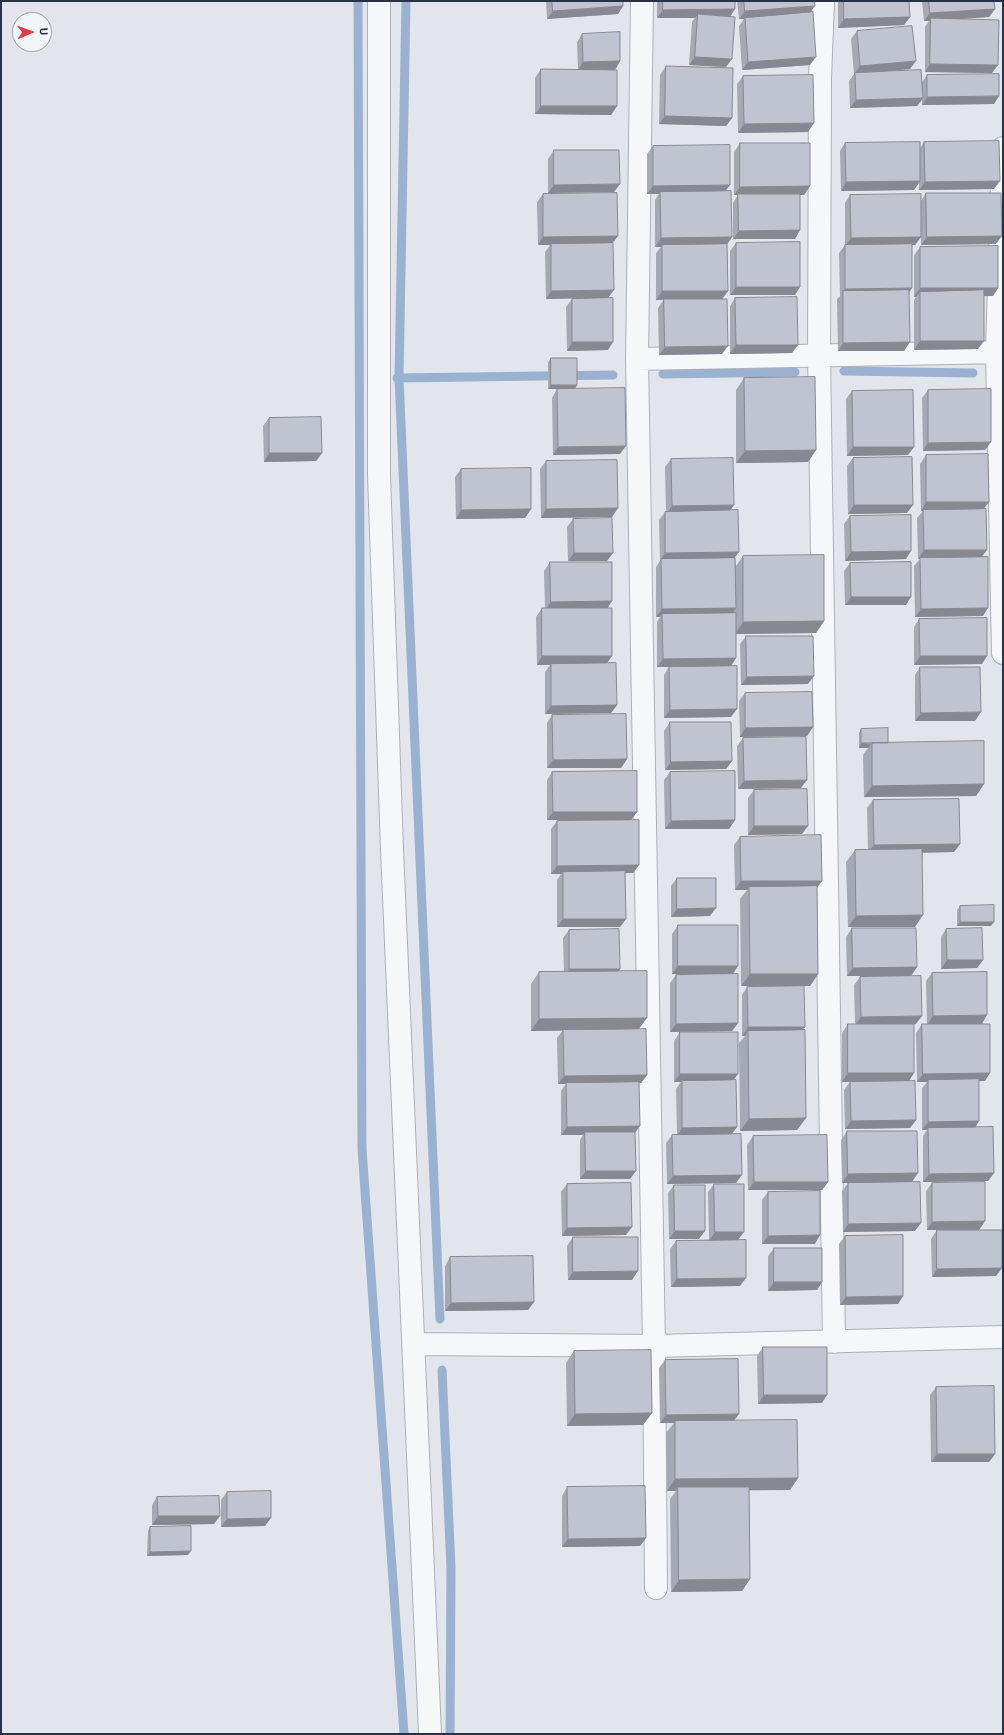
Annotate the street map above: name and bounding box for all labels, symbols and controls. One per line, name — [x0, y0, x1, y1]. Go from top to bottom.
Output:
north arrow — [12, 12, 52, 52]
text: U — [37, 28, 50, 35]

